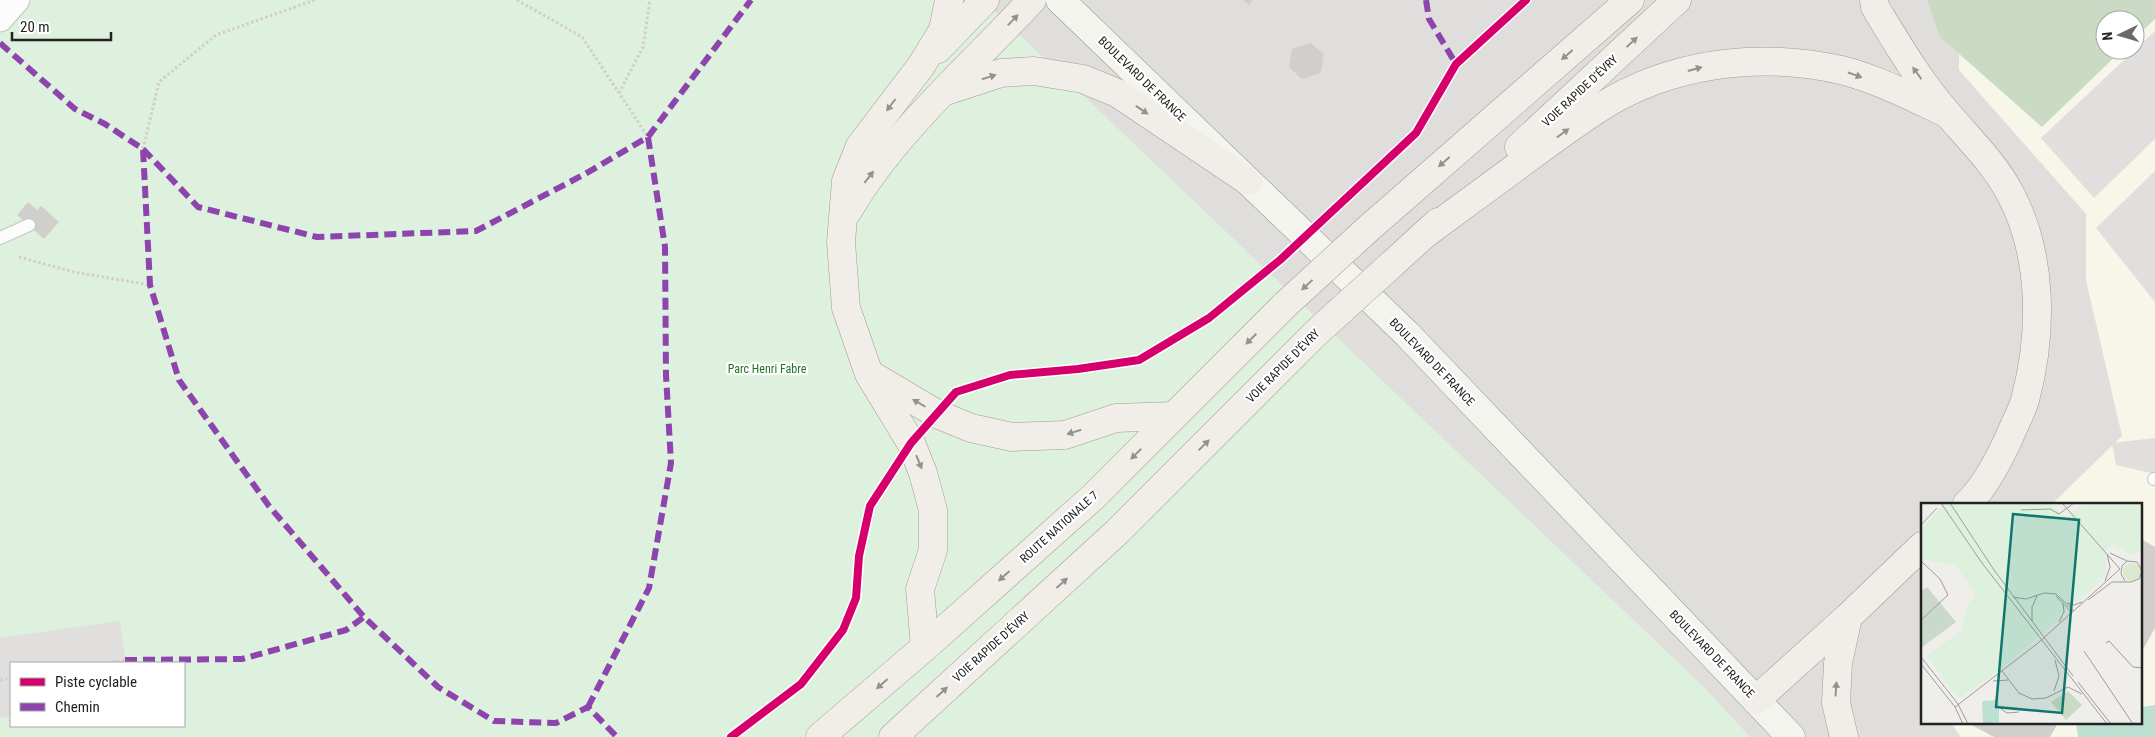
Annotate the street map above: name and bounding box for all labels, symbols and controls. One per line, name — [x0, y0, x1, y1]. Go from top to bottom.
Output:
scale bar — [12, 10, 111, 42]
north arrow — [2095, 10, 2145, 60]
one-way arrow — [1007, 14, 1019, 26]
text: 20 m — [20, 18, 50, 36]
text: N — [2099, 31, 2115, 41]
street label: BOULEVARD DE FRANCE — [1095, 34, 1189, 124]
one-way arrow — [1626, 36, 1638, 48]
one-way arrow — [1561, 49, 1573, 61]
street label: VOIE RAPIDE D'ÉVRY — [1539, 51, 1621, 130]
one-way arrow — [1687, 65, 1702, 73]
one-way arrow — [1912, 66, 1922, 80]
one-way arrow — [1848, 71, 1863, 79]
one-way arrow — [982, 73, 997, 81]
one-way arrow — [886, 98, 897, 111]
one-way arrow — [1136, 105, 1149, 115]
one-way arrow — [1556, 128, 1570, 138]
one-way arrow — [1439, 156, 1451, 168]
one-way arrow — [864, 171, 875, 184]
one-way arrow — [1301, 279, 1313, 291]
street label: BOULEVARD DE FRANCE — [1387, 315, 1477, 409]
street label: VOIE RAPIDE D'ÉVRY — [1243, 325, 1323, 406]
one-way arrow — [1245, 333, 1257, 345]
park label: Parc Henri Fabre — [728, 362, 807, 376]
one-way arrow — [912, 399, 926, 408]
one-way arrow — [1067, 429, 1082, 436]
one-way arrow — [1197, 439, 1209, 451]
one-way arrow — [1130, 447, 1142, 459]
one-way arrow — [915, 455, 923, 469]
street label: ROUTE NATIONALE 7 — [1017, 488, 1101, 566]
inset map — [1921, 503, 2142, 724]
one-way arrow — [999, 570, 1011, 582]
one-way arrow — [1055, 577, 1067, 589]
street label: BOULEVARD DE FRANCE — [1667, 607, 1757, 701]
street label: VOIE RAPIDE D'ÉVRY — [949, 608, 1033, 685]
legend — [10, 662, 185, 727]
text: Piste cyclable — [55, 673, 137, 691]
one-way arrow — [876, 678, 889, 689]
one-way arrow — [1833, 681, 1841, 697]
one-way arrow — [935, 686, 947, 698]
text: Chemin — [55, 698, 100, 716]

